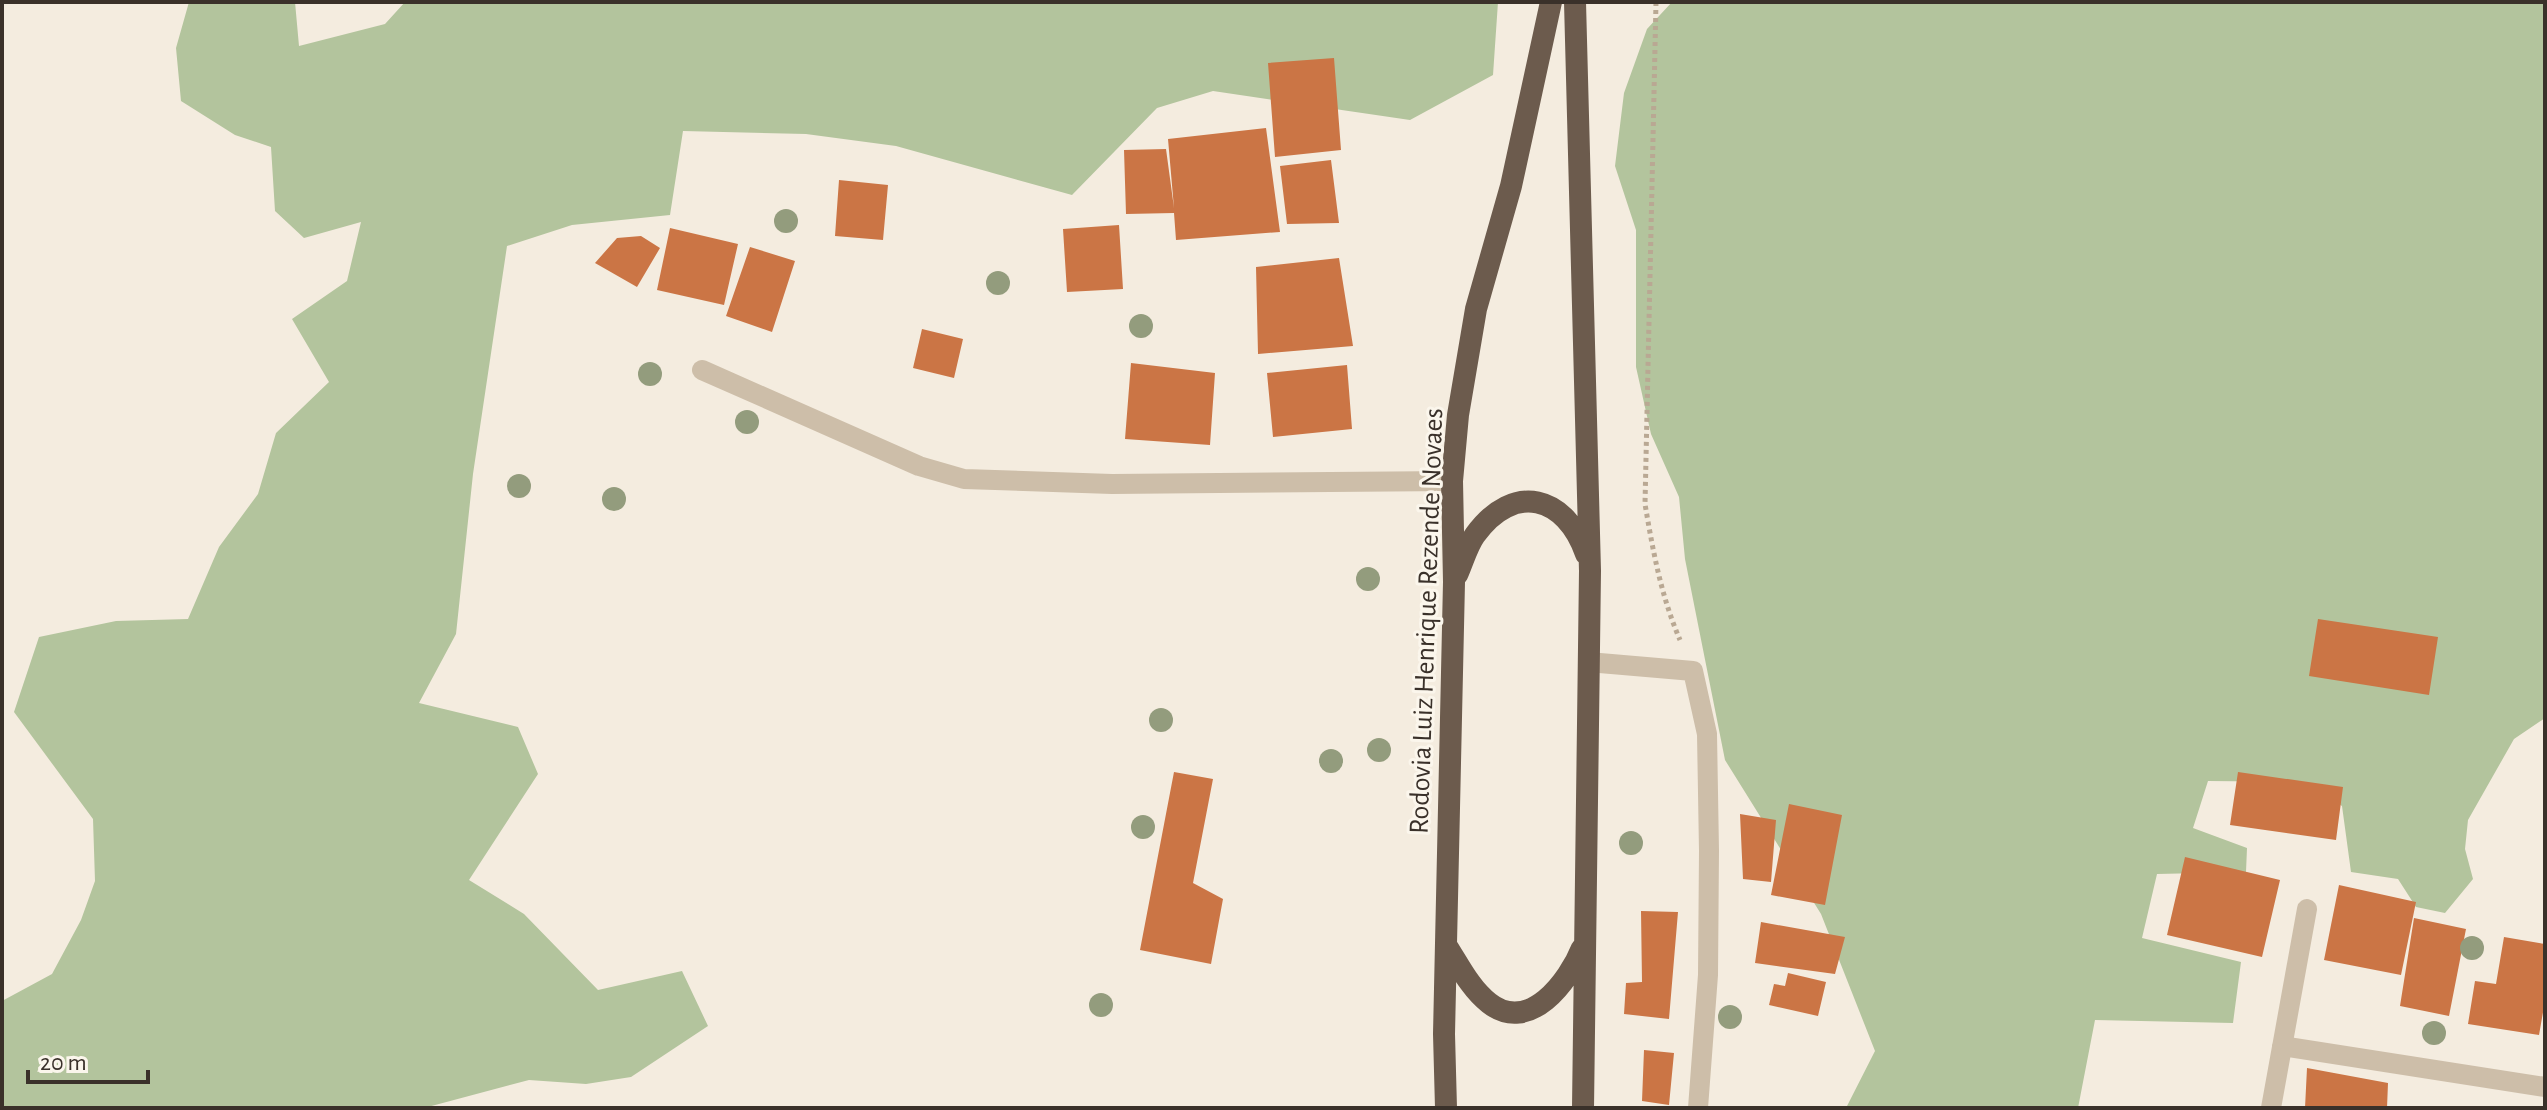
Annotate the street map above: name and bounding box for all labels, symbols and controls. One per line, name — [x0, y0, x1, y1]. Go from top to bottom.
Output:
street label: Rodovia Luiz Henrique Rezende Novaes — [1406, 408, 1448, 835]
scale bar — [28, 1034, 148, 1084]
text: 20 m — [40, 1051, 87, 1075]

